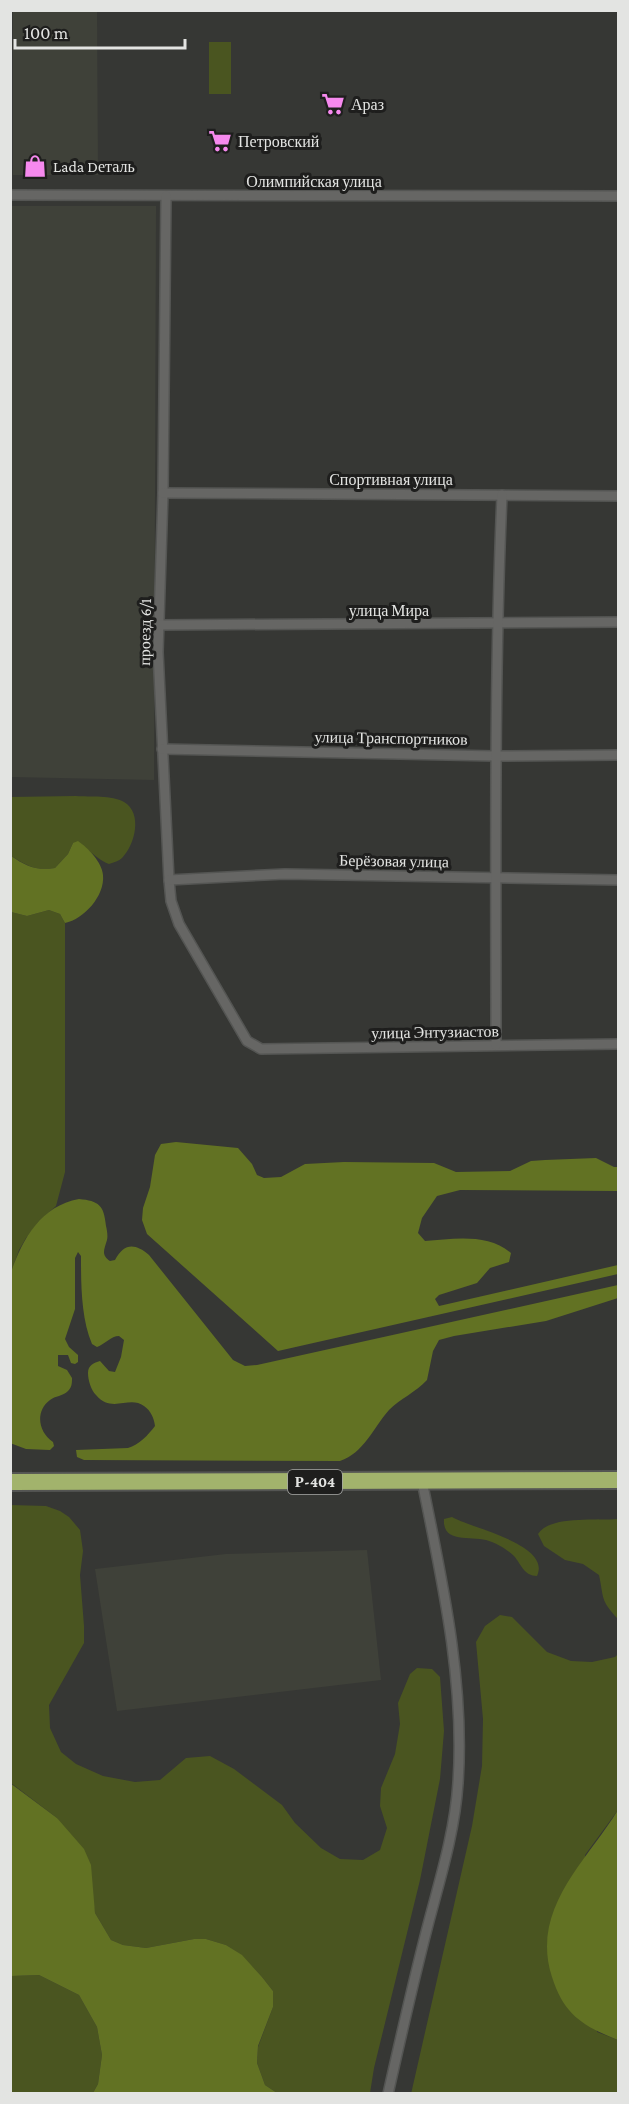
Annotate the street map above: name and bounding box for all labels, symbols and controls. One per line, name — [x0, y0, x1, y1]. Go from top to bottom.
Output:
scale bar — [15, 12, 184, 50]
text: 100 m — [24, 23, 69, 43]
supermarket icon: Араз — [320, 91, 346, 117]
place label: Араз — [351, 96, 384, 114]
supermarket icon: Петровский — [207, 128, 233, 154]
place label: Петровский — [238, 133, 320, 151]
shop icon: Lada Dеталь — [22, 153, 48, 179]
place label: Lada Dеталь — [53, 158, 135, 175]
street label: Олимпийская улица — [246, 173, 382, 191]
street label: Спортивная улица — [329, 471, 453, 489]
street label: проезд 6/1 — [136, 598, 155, 666]
street label: улица Мира — [349, 602, 429, 620]
street label: улица Транспортников — [314, 728, 468, 749]
street label: Берёзовая улица — [339, 852, 449, 871]
street label: улица Энтузиастов — [371, 1022, 500, 1043]
road number: Р-404 — [288, 1470, 342, 1494]

